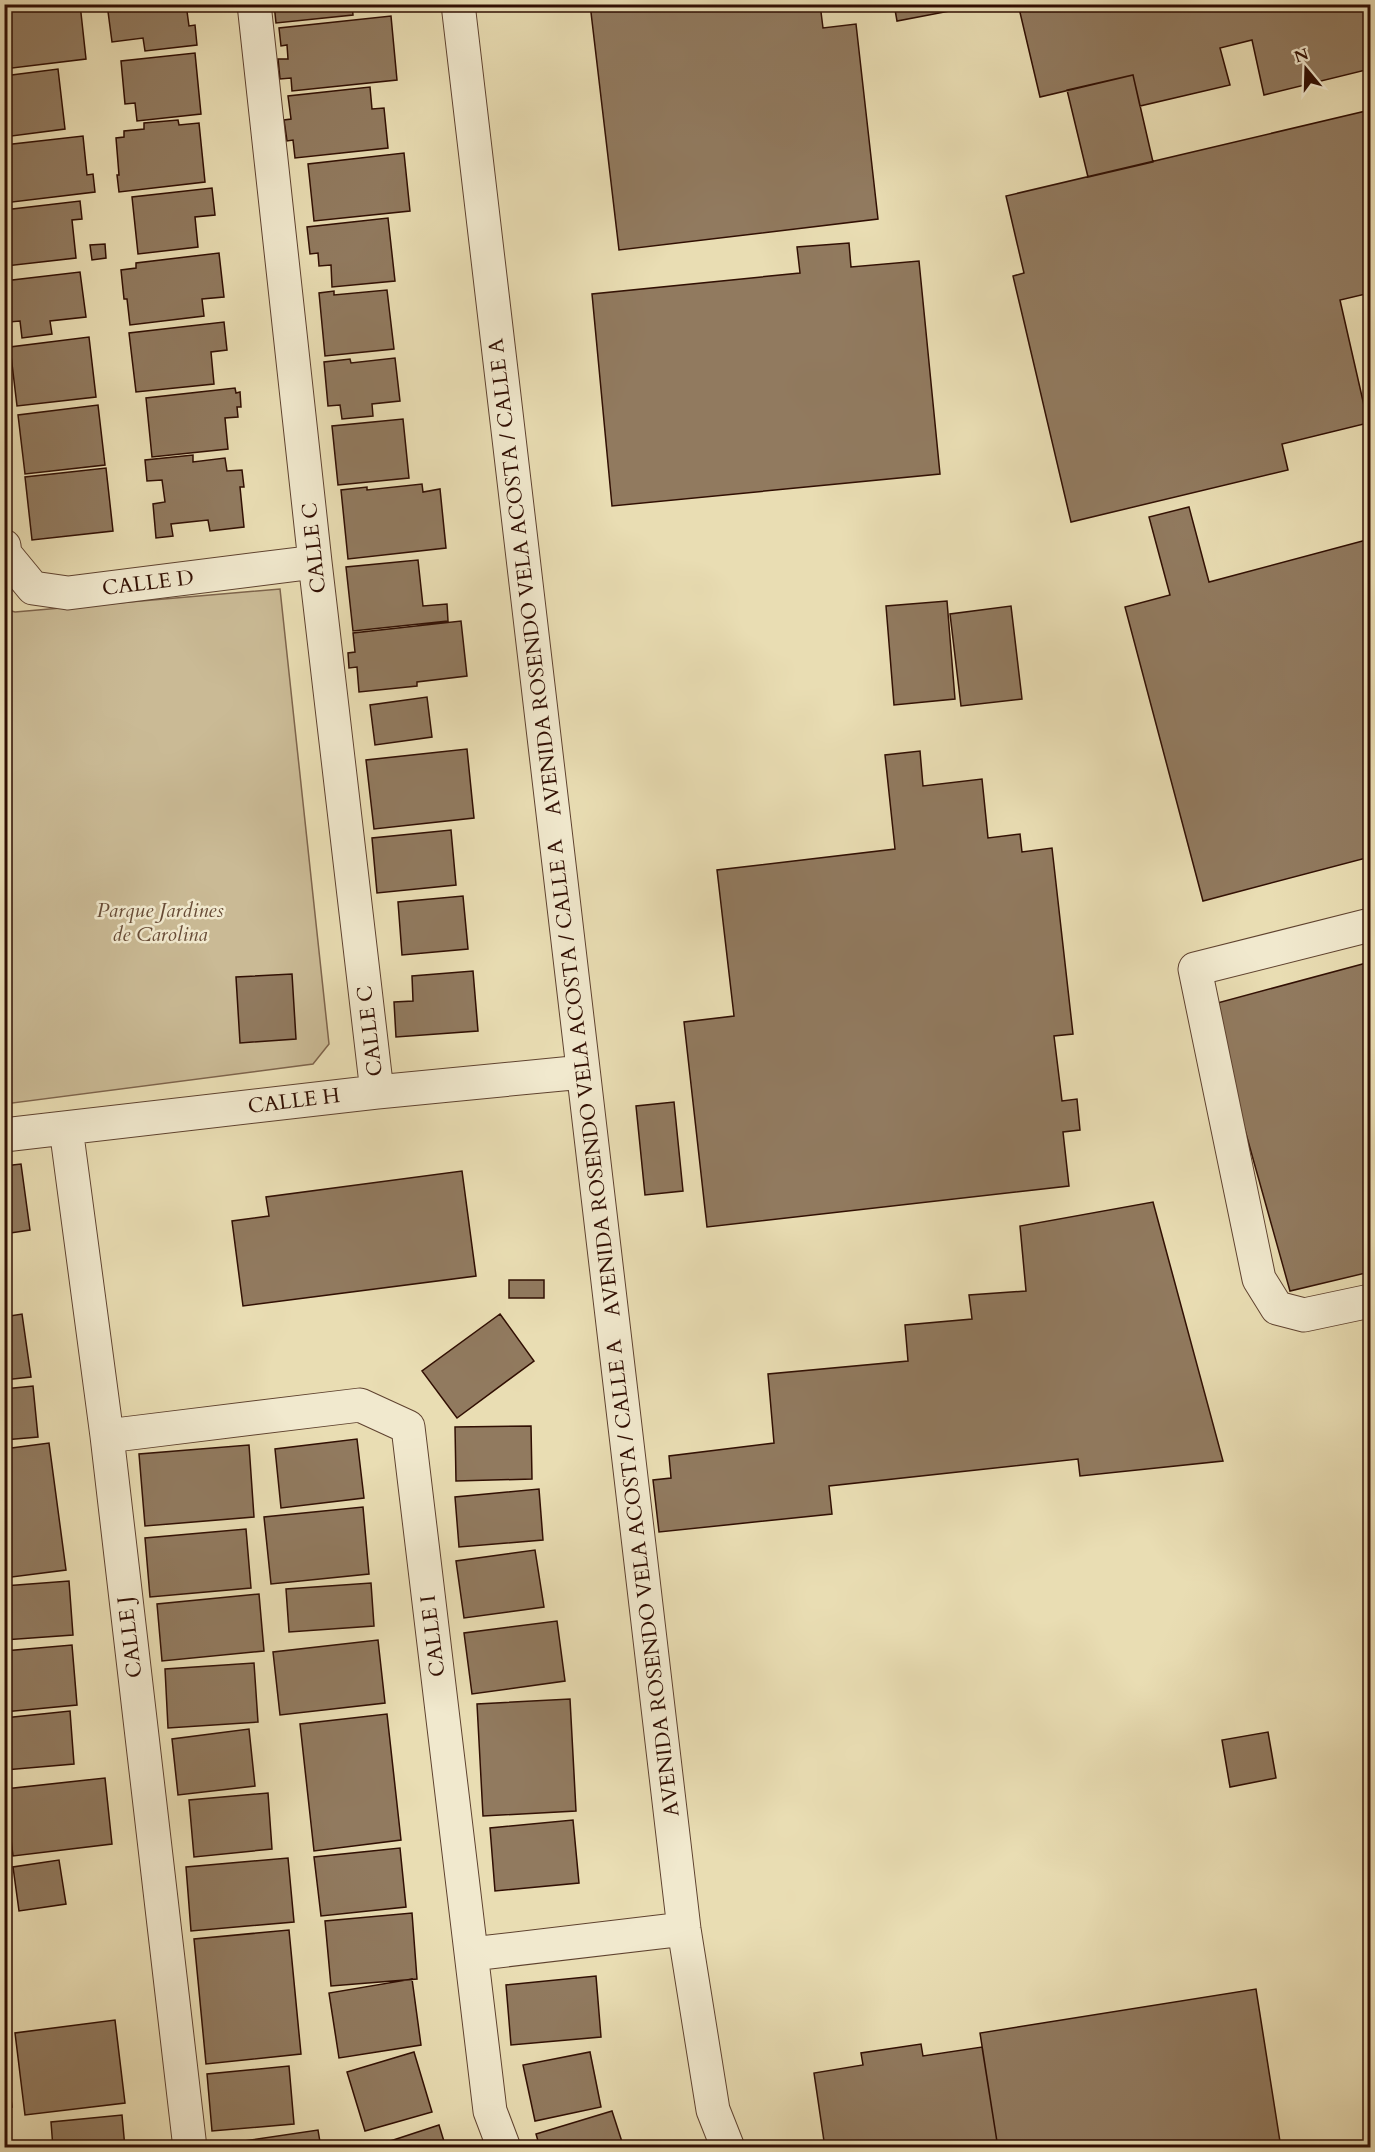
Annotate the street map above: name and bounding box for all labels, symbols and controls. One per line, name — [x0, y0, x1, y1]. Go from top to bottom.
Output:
north arrow — [1276, 39, 1336, 99]
text: N — [1291, 43, 1312, 68]
street label: AVENIDA ROSENDO VELA ACOSTA / CALLE A — [481, 337, 569, 817]
street label: CALLE C — [295, 501, 333, 595]
street label: CALLE D — [101, 563, 195, 603]
street label: AVENIDA ROSENDO VELA ACOSTA / CALLE A — [540, 838, 628, 1318]
park label: Parque Jardines de Carolina — [96, 896, 224, 949]
street label: CALLE C — [350, 984, 390, 1078]
street label: CALLE H — [246, 1081, 342, 1121]
street label: AVENIDA ROSENDO VELA ACOSTA / CALLE A — [599, 1338, 687, 1818]
street label: CALLE I — [414, 1593, 452, 1679]
street label: CALLE J — [111, 1594, 149, 1680]

